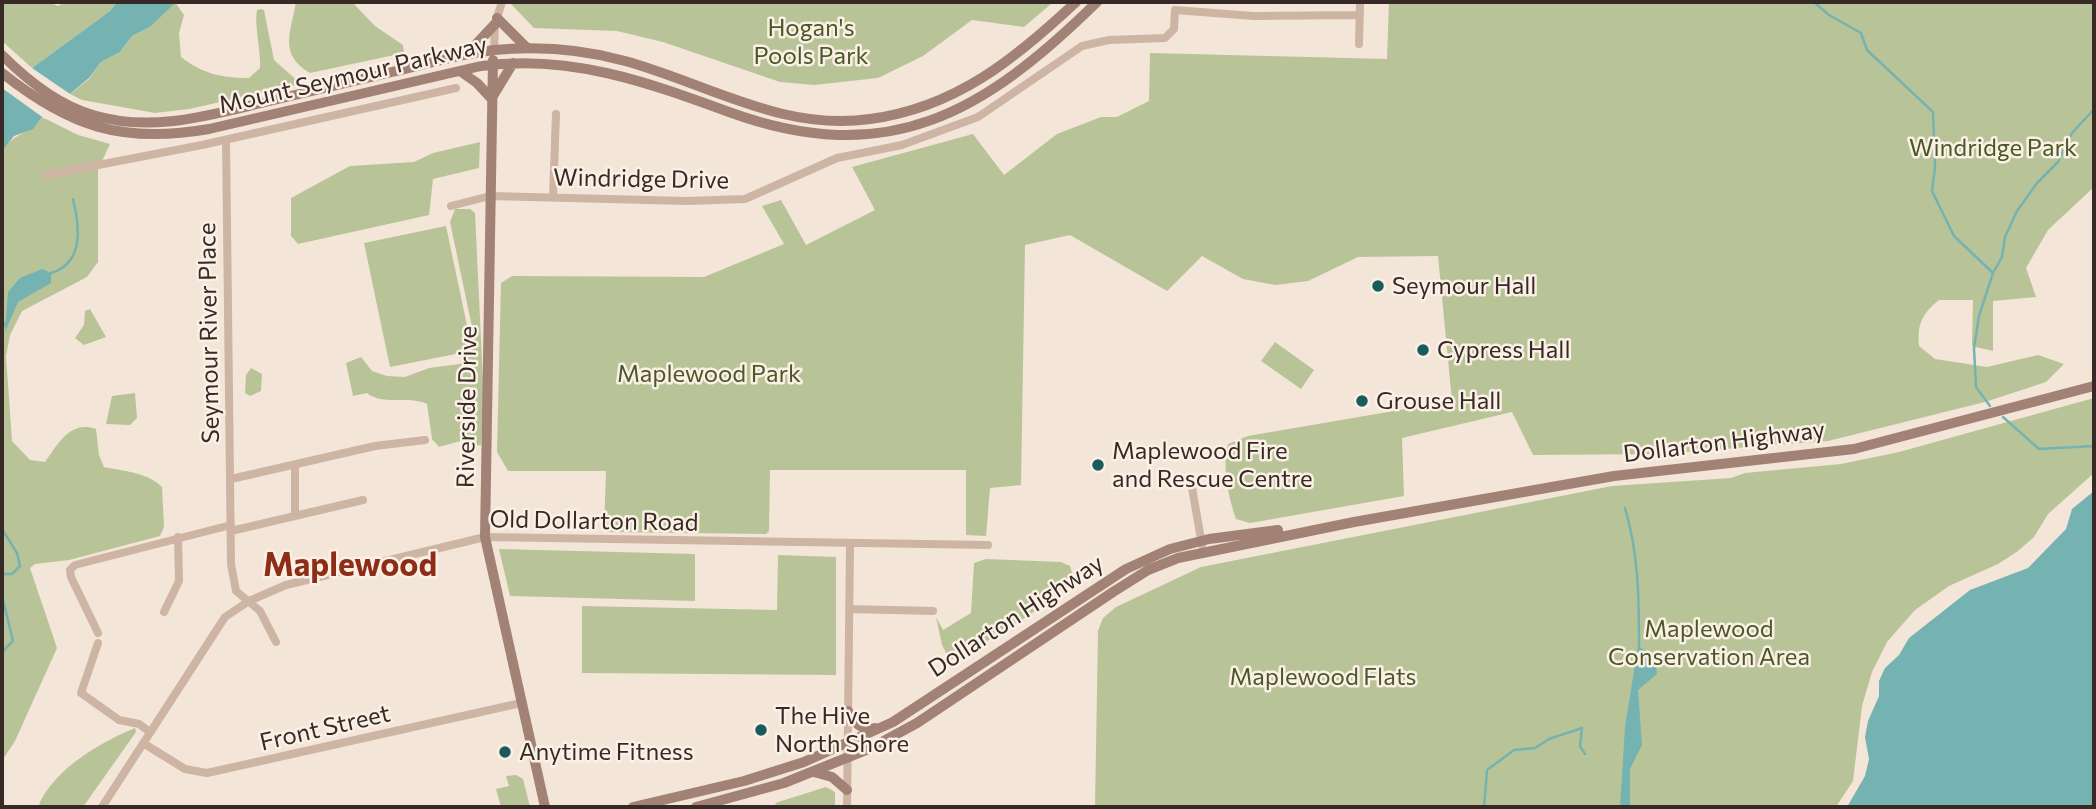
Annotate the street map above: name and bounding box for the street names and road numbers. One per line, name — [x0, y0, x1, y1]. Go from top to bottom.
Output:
street label: Mount Seymour Parkway — [216, 30, 490, 120]
street label: Windridge Drive — [553, 163, 729, 195]
street label: Seymour River Place — [193, 222, 225, 444]
street label: Riverside Drive — [451, 326, 483, 488]
street label: Dollarton Highway — [1621, 415, 1827, 469]
street label: Old Dollarton Road — [489, 505, 699, 537]
street label: Dollarton Highway — [923, 549, 1109, 683]
street label: Front Street — [257, 699, 393, 757]

